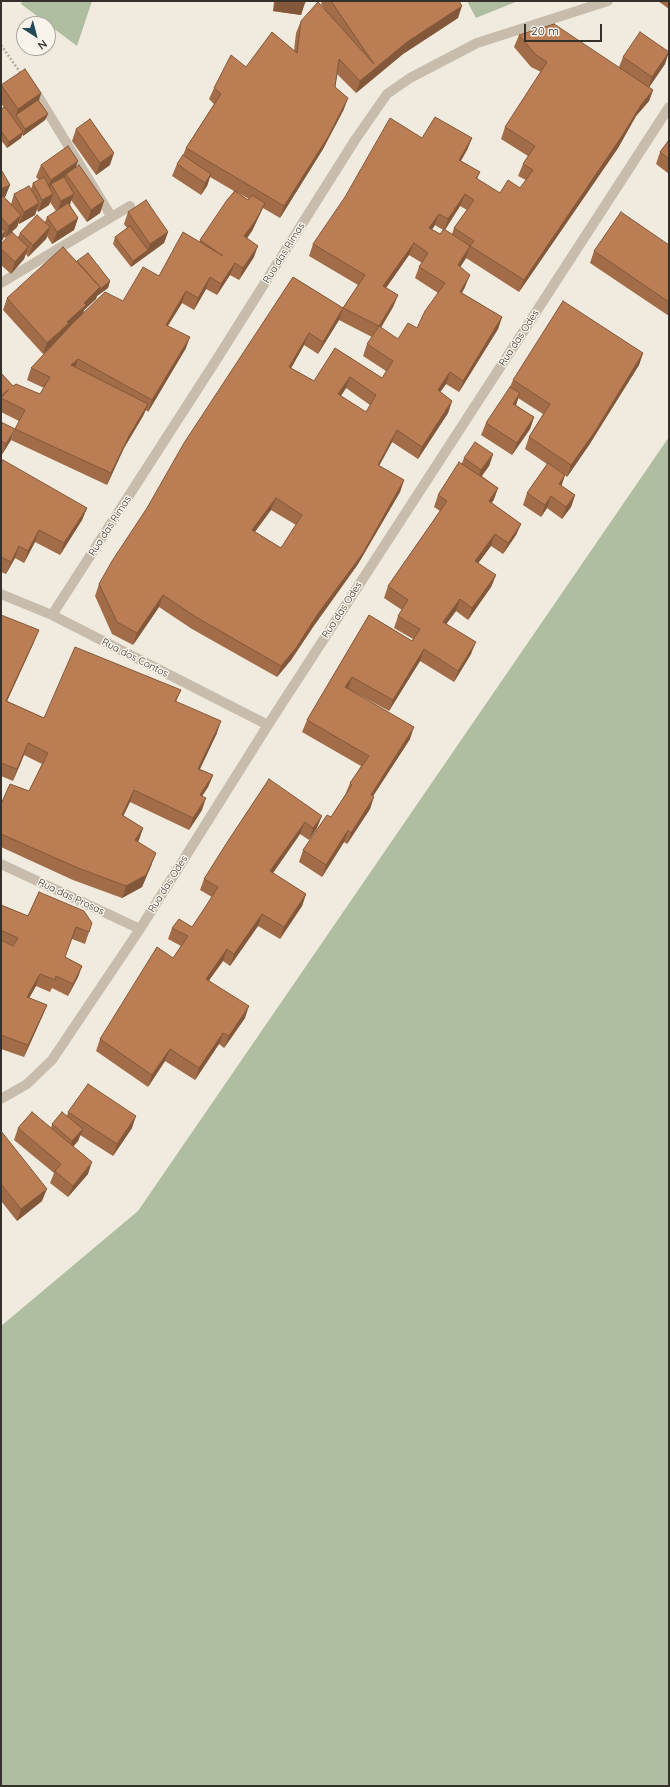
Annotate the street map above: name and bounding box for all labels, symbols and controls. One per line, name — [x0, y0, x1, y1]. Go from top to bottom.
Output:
north arrow — [16, 16, 56, 56]
scale bar — [526, 16, 604, 42]
text: 20 m — [531, 23, 559, 38]
text: N — [35, 37, 50, 53]
street label: Rua das Rimas — [261, 220, 307, 286]
street label: Rua das Odes — [496, 308, 542, 368]
street label: Rua das Rimas — [86, 494, 134, 558]
street label: Rua das Odes — [319, 580, 365, 640]
street label: Rua dos Contos — [100, 636, 170, 680]
street label: Rua das Odes — [146, 853, 190, 915]
street label: Rua das Prosas — [36, 876, 106, 918]

